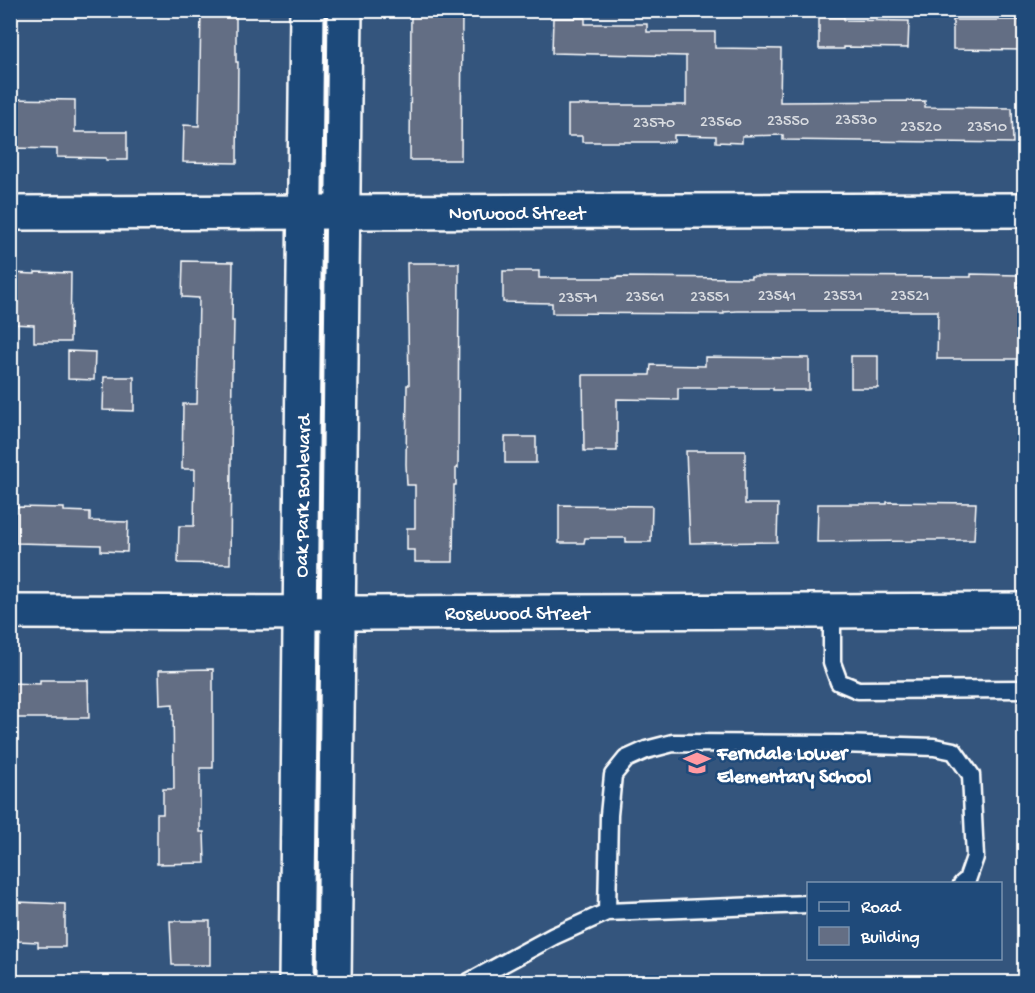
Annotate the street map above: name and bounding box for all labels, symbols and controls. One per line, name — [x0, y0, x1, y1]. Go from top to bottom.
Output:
house number: 23530 — [835, 112, 877, 131]
house number: 23550 — [767, 113, 809, 132]
house number: 23560 — [700, 114, 742, 133]
house number: 23570 — [633, 115, 675, 134]
house number: 23520 — [900, 119, 942, 138]
house number: 23510 — [967, 119, 1007, 138]
street label: Norwood Street — [449, 204, 587, 227]
house number: 23541 — [758, 288, 796, 307]
house number: 23531 — [823, 288, 863, 307]
house number: 23521 — [891, 288, 929, 307]
house number: 23561 — [625, 289, 665, 308]
house number: 23551 — [690, 289, 730, 308]
house number: 23571 — [558, 290, 598, 309]
street label: Oak Park Boulevard — [292, 412, 317, 578]
street label: Rosewood Street — [445, 604, 591, 627]
place label: Ferndale Lower Elementary School — [716, 744, 872, 790]
school or university icon: Ferndale Lower Elementary School — [682, 748, 712, 778]
legend — [807, 882, 1002, 960]
text: Road — [861, 898, 902, 919]
text: Building — [860, 928, 920, 949]

